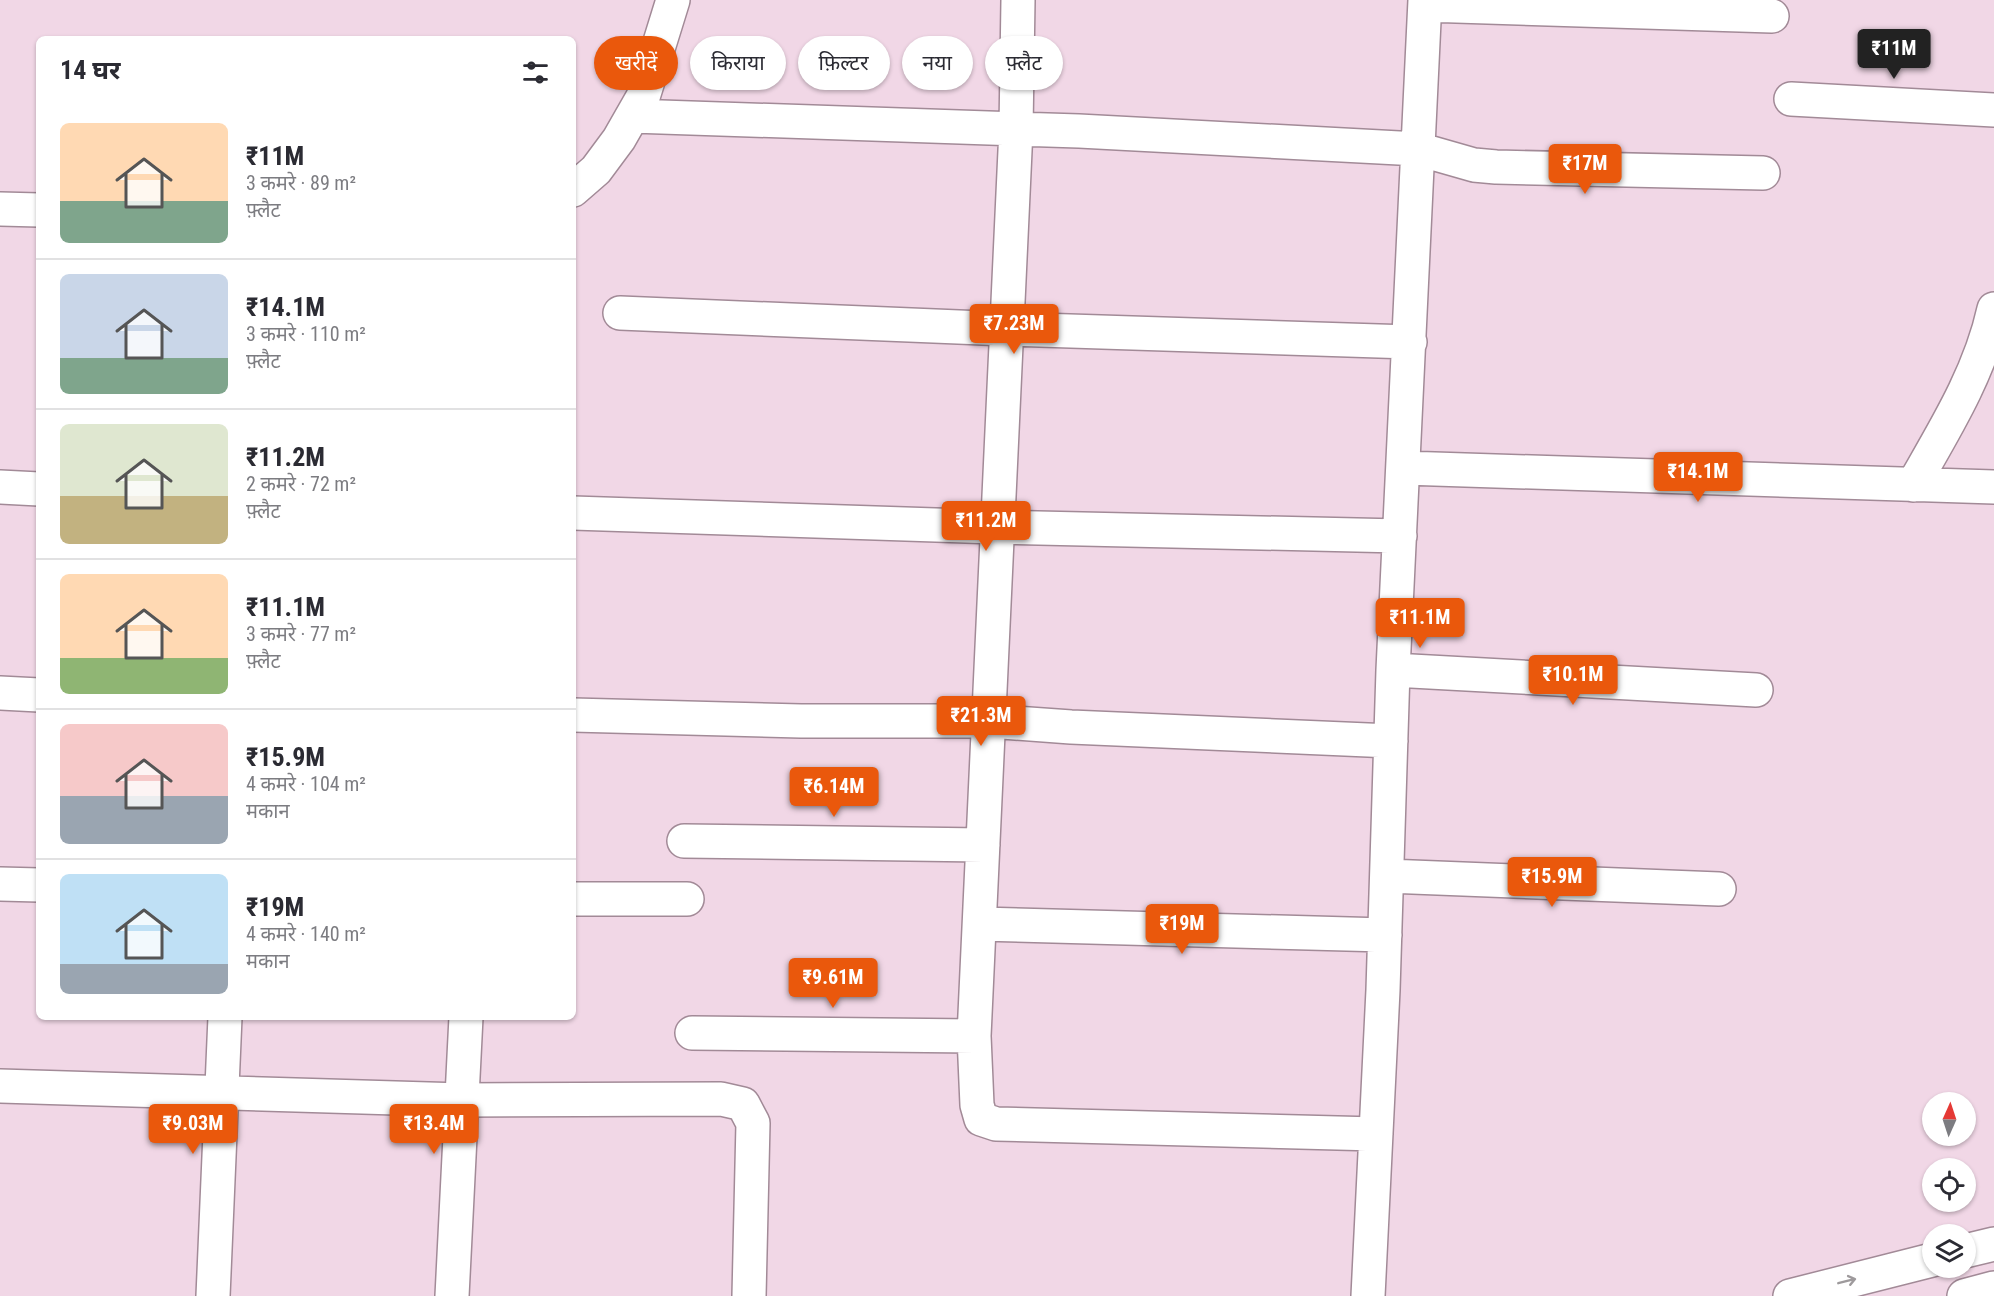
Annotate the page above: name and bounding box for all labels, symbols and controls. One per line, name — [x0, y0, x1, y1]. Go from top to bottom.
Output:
pin: ₹11M — [1858, 29, 1930, 80]
chip: खरीदें — [594, 36, 678, 90]
chip: किराया — [690, 36, 786, 90]
chip: फ़िल्टर — [798, 36, 890, 90]
chip: नया — [902, 36, 973, 90]
chip: फ़्लैट — [985, 36, 1063, 90]
text: ₹11M — [1872, 36, 1916, 60]
text: 14 घर — [60, 55, 121, 85]
icon: filters — [519, 56, 552, 89]
text: ₹11M — [246, 141, 304, 171]
pin: ₹17M — [1549, 144, 1621, 195]
icon: home — [108, 147, 180, 219]
text: ₹17M — [1563, 151, 1607, 175]
text: 3 कमरे · 89 m² — [246, 171, 356, 195]
text: फ़्लैट — [246, 198, 281, 222]
text: ₹14.1M — [246, 292, 325, 322]
icon: home — [108, 298, 180, 370]
pin: ₹7.23M — [965, 304, 1063, 355]
text: ₹7.23M — [984, 311, 1044, 335]
text: 3 कमरे · 110 m² — [246, 322, 366, 346]
text: फ़्लैट — [246, 349, 281, 373]
text: ₹11.2M — [246, 442, 325, 472]
icon: home — [108, 448, 180, 520]
pin: ₹14.1M — [1649, 452, 1747, 503]
text: ₹14.1M — [1668, 459, 1728, 483]
text: 2 कमरे · 72 m² — [246, 472, 356, 496]
text: फ़्लैट — [246, 499, 281, 523]
pin: ₹11.2M — [937, 501, 1035, 552]
text: ₹11.2M — [956, 508, 1016, 532]
text: ₹11.1M — [246, 592, 325, 622]
icon: home — [108, 598, 180, 670]
pin: ₹11.1M — [1371, 598, 1469, 649]
text: ₹11.1M — [1390, 605, 1450, 629]
text: 3 कमरे · 77 m² — [246, 622, 356, 646]
text: फ़्लैट — [246, 649, 281, 673]
pin: ₹10.1M — [1524, 655, 1622, 706]
text: ₹10.1M — [1543, 662, 1603, 686]
pin: ₹21.3M — [932, 696, 1030, 747]
text: ₹21.3M — [951, 703, 1011, 727]
text: ₹15.9M — [246, 742, 325, 772]
icon: home — [108, 748, 180, 820]
pin: ₹6.14M — [785, 767, 883, 818]
text: 4 कमरे · 104 m² — [246, 772, 366, 796]
text: ₹6.14M — [804, 774, 864, 798]
text: मकान — [246, 799, 290, 823]
pin: ₹15.9M — [1503, 857, 1601, 908]
text: ₹15.9M — [1522, 864, 1582, 888]
text: ₹19M — [246, 892, 304, 922]
icon: home — [108, 898, 180, 970]
pin: ₹19M — [1146, 904, 1218, 955]
text: ₹19M — [1160, 911, 1204, 935]
text: 4 कमरे · 140 m² — [246, 922, 366, 946]
text: मकान — [246, 949, 290, 973]
pin: ₹9.61M — [784, 958, 882, 1009]
text: ₹9.61M — [803, 965, 863, 989]
north arrow — [1922, 1092, 1976, 1146]
map controls — [1922, 1092, 1976, 1278]
pin: ₹9.03M — [144, 1104, 242, 1155]
pin: ₹13.4M — [385, 1104, 483, 1155]
text: ₹9.03M — [163, 1111, 223, 1135]
text: ₹13.4M — [404, 1111, 464, 1135]
button: locate — [1922, 1158, 1976, 1212]
button: layers — [1922, 1224, 1976, 1278]
one-way arrow — [1837, 1275, 1856, 1287]

